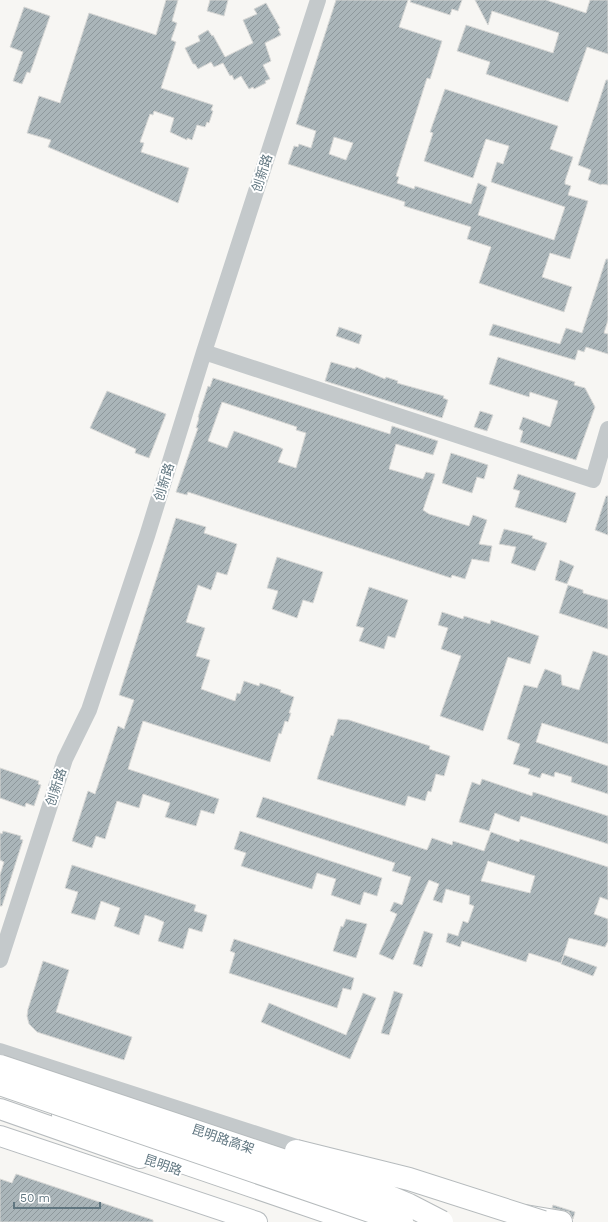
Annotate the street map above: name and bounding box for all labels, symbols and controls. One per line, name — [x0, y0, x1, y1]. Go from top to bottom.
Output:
street label: 创新路 — [249, 152, 275, 194]
street label: 创新路 — [151, 461, 177, 503]
street label: 创新路 — [43, 766, 69, 808]
street label: 昆明路高架 — [190, 1121, 256, 1157]
street label: 昆明路 — [142, 1152, 184, 1178]
scale bar — [14, 1184, 100, 1210]
text: 50 m — [20, 1191, 50, 1205]

